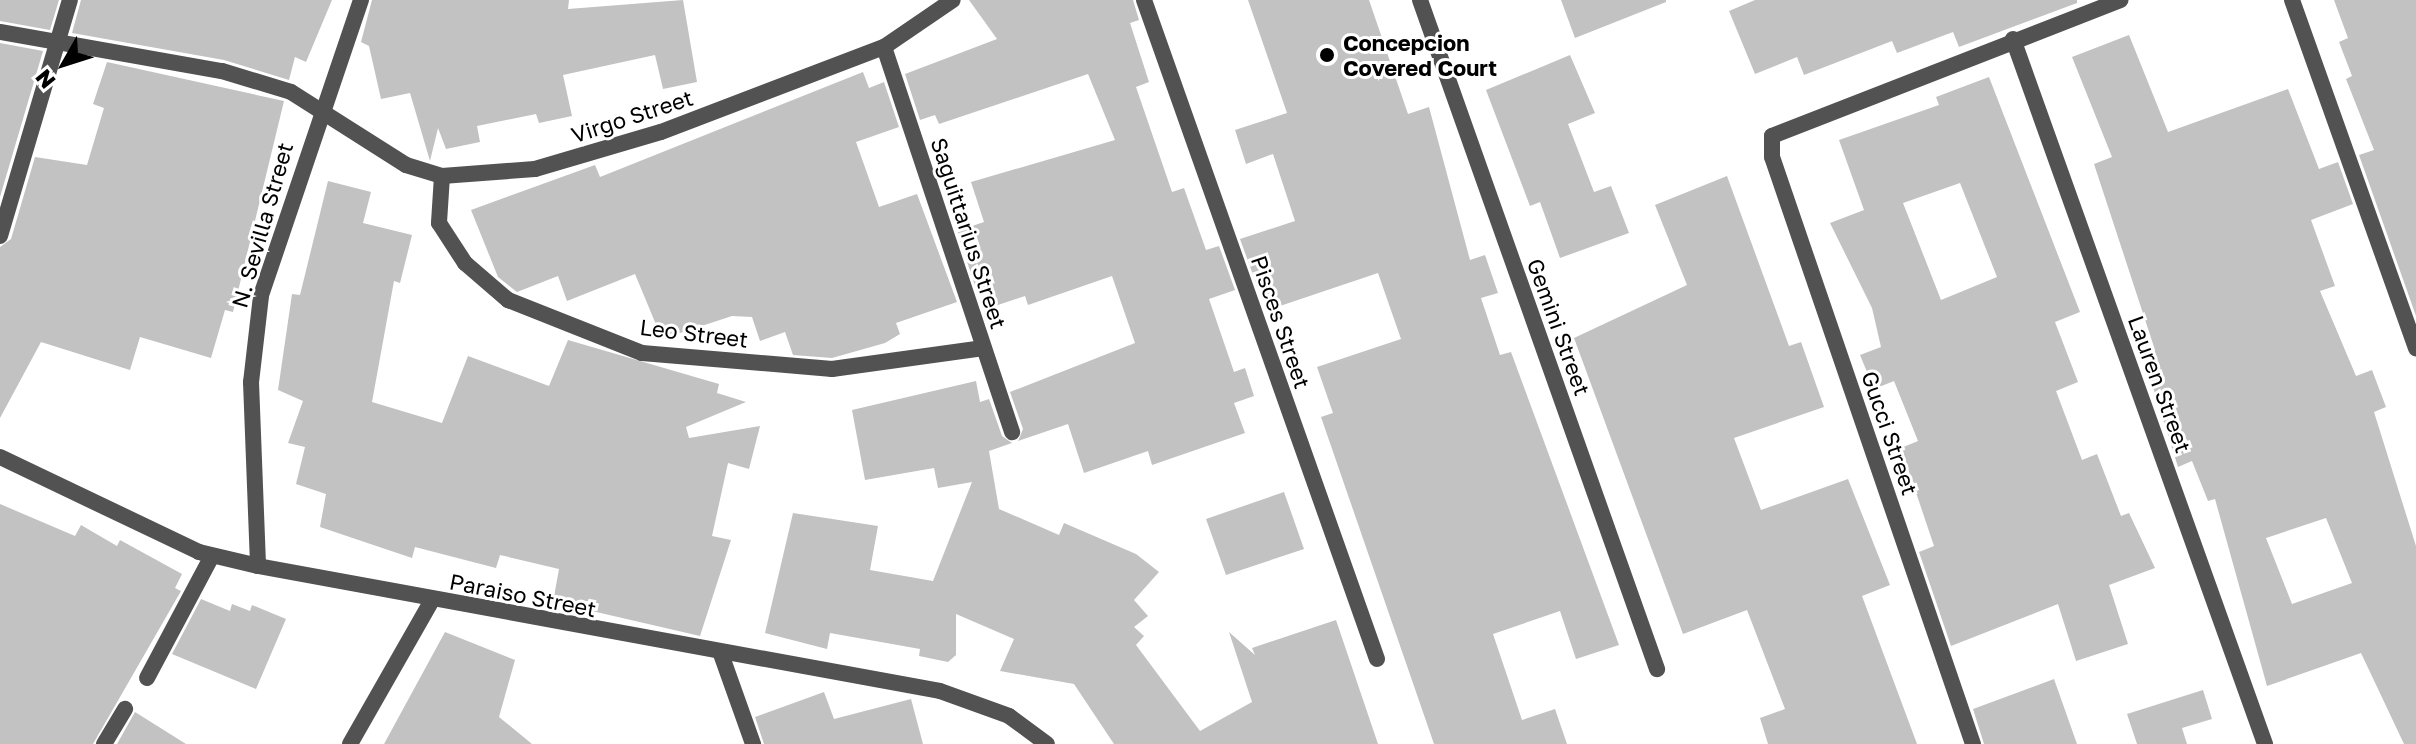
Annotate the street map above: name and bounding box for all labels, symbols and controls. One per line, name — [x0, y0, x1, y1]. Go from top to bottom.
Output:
north arrow — [24, 24, 104, 104]
place label: Concepcion Covered Court — [1343, 29, 1497, 80]
marker: Concepcion Covered Court — [1318, 46, 1336, 64]
text: N — [29, 64, 61, 94]
street label: Virgo Street — [568, 84, 696, 148]
street label: Saguittarius Street — [926, 134, 1012, 332]
street label: N. Sevilla Street — [226, 139, 298, 311]
street label: Pisces Street — [1246, 252, 1316, 392]
street label: Gemini Street — [1522, 255, 1596, 399]
street label: Lauren Street — [2123, 312, 2197, 456]
street label: Leo Street — [638, 313, 750, 353]
street label: Gucci Street — [1856, 368, 1924, 498]
street label: Paraiso Street — [447, 568, 599, 622]

